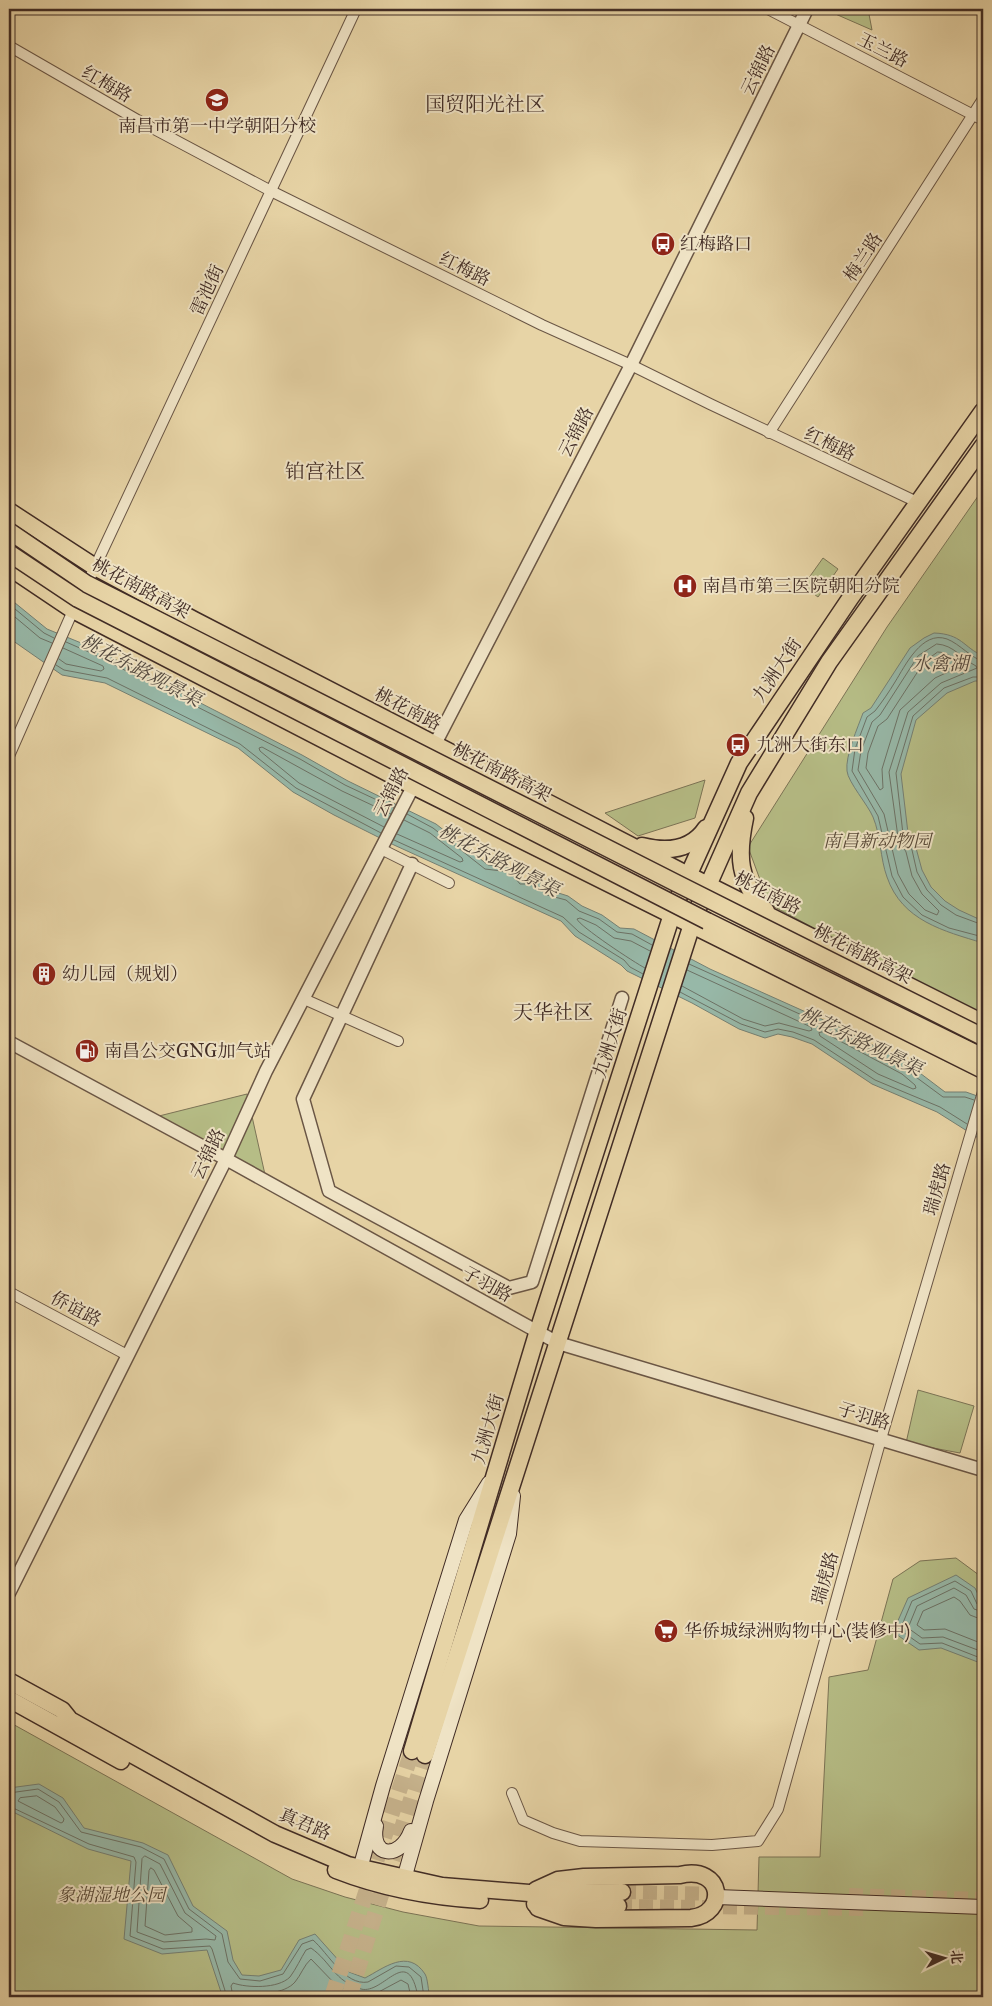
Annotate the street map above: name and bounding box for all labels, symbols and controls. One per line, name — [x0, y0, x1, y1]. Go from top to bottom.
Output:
street label: 玉兰路 — [854, 28, 912, 72]
street label: 云锦路 — [736, 41, 780, 99]
street label: 红梅路 — [78, 61, 136, 107]
school or university icon: 南昌市第一中学朝阳分校 — [204, 87, 230, 113]
district label: 国贸阳光社区 — [425, 92, 545, 116]
place label: 南昌市第一中学朝阳分校 — [118, 115, 316, 137]
street label: 梅兰路 — [839, 228, 887, 286]
bus stop icon: 红梅路口 — [650, 231, 676, 257]
place label: 红梅路口 — [680, 233, 752, 255]
street label: 红梅路 — [436, 247, 494, 291]
street label: 雷池街 — [186, 261, 228, 319]
street label: 云锦路 — [554, 403, 598, 461]
street label: 红梅路 — [801, 423, 859, 465]
district label: 铂宫社区 — [285, 459, 365, 483]
street label: 桃花南路高架 — [88, 553, 194, 623]
hospital icon: 南昌市第三医院朝阳分院 — [672, 573, 698, 599]
place label: 南昌市第三医院朝阳分院 — [702, 575, 900, 597]
water label: 桃花东路观景渠 — [77, 629, 208, 713]
street label: 九洲大街 — [748, 634, 806, 706]
water label: 水禽湖 — [911, 652, 971, 675]
street label: 桃花南路 — [371, 683, 445, 735]
bus stop icon: 九洲大街东口 — [725, 732, 751, 758]
place label: 九洲大街东口 — [756, 734, 864, 756]
street label: 桃花南路高架 — [449, 738, 555, 806]
street label: 云锦路 — [369, 763, 413, 821]
water label: 桃花东路观景渠 — [435, 819, 566, 903]
park label: 南昌新动物园 — [823, 830, 934, 852]
street label: 桃花南路 — [731, 867, 805, 919]
street label: 桃花南路高架 — [810, 920, 916, 988]
building icon: 幼儿园（规划） — [31, 961, 57, 987]
place label: 幼儿园（规划） — [62, 963, 188, 985]
district label: 天华社区 — [513, 1000, 593, 1024]
water label: 桃花东路观景渠 — [796, 1002, 929, 1082]
street label: 九洲大街 — [588, 1005, 632, 1081]
fuel station icon: 南昌公交GNG加气站 — [74, 1038, 100, 1064]
place label: 南昌公交GNG加气站 — [104, 1040, 271, 1062]
street label: 云锦路 — [186, 1125, 230, 1183]
street label: 瑞虎路 — [919, 1160, 955, 1218]
street label: 子羽路 — [458, 1261, 516, 1307]
street label: 侨谊路 — [47, 1287, 105, 1331]
street label: 九洲大街 — [468, 1391, 508, 1467]
street label: 子羽路 — [835, 1398, 893, 1434]
street label: 瑞虎路 — [807, 1549, 843, 1607]
supermarket icon: 华侨城绿洲购物中心(装修中) — [653, 1618, 679, 1644]
place label: 华侨城绿洲购物中心(装修中) — [684, 1620, 910, 1643]
street label: 真君路 — [276, 1803, 334, 1845]
park label: 象湖湿地公园 — [57, 1884, 168, 1906]
north arrow — [920, 1934, 970, 1984]
text: 北 — [947, 1949, 966, 1965]

